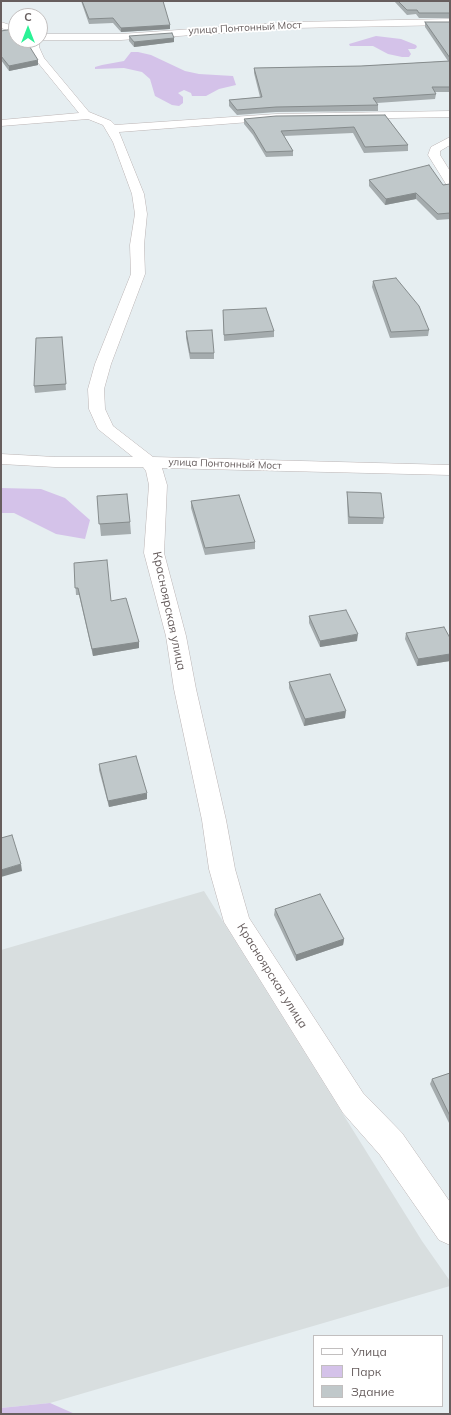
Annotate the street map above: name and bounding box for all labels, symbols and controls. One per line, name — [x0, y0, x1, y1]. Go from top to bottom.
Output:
north arrow — [8, 8, 48, 48]
text: С — [24, 10, 32, 24]
street label: улица Понтонный Мост — [188, 19, 302, 37]
street label: улица Понтонный Мост — [168, 456, 282, 472]
street label: Красноярская улица — [149, 550, 189, 672]
street label: Красноярская улица — [234, 921, 310, 1031]
legend — [313, 1335, 443, 1407]
text: Улица — [351, 1344, 387, 1359]
text: Парк — [351, 1364, 381, 1379]
text: Здание — [351, 1384, 394, 1399]

